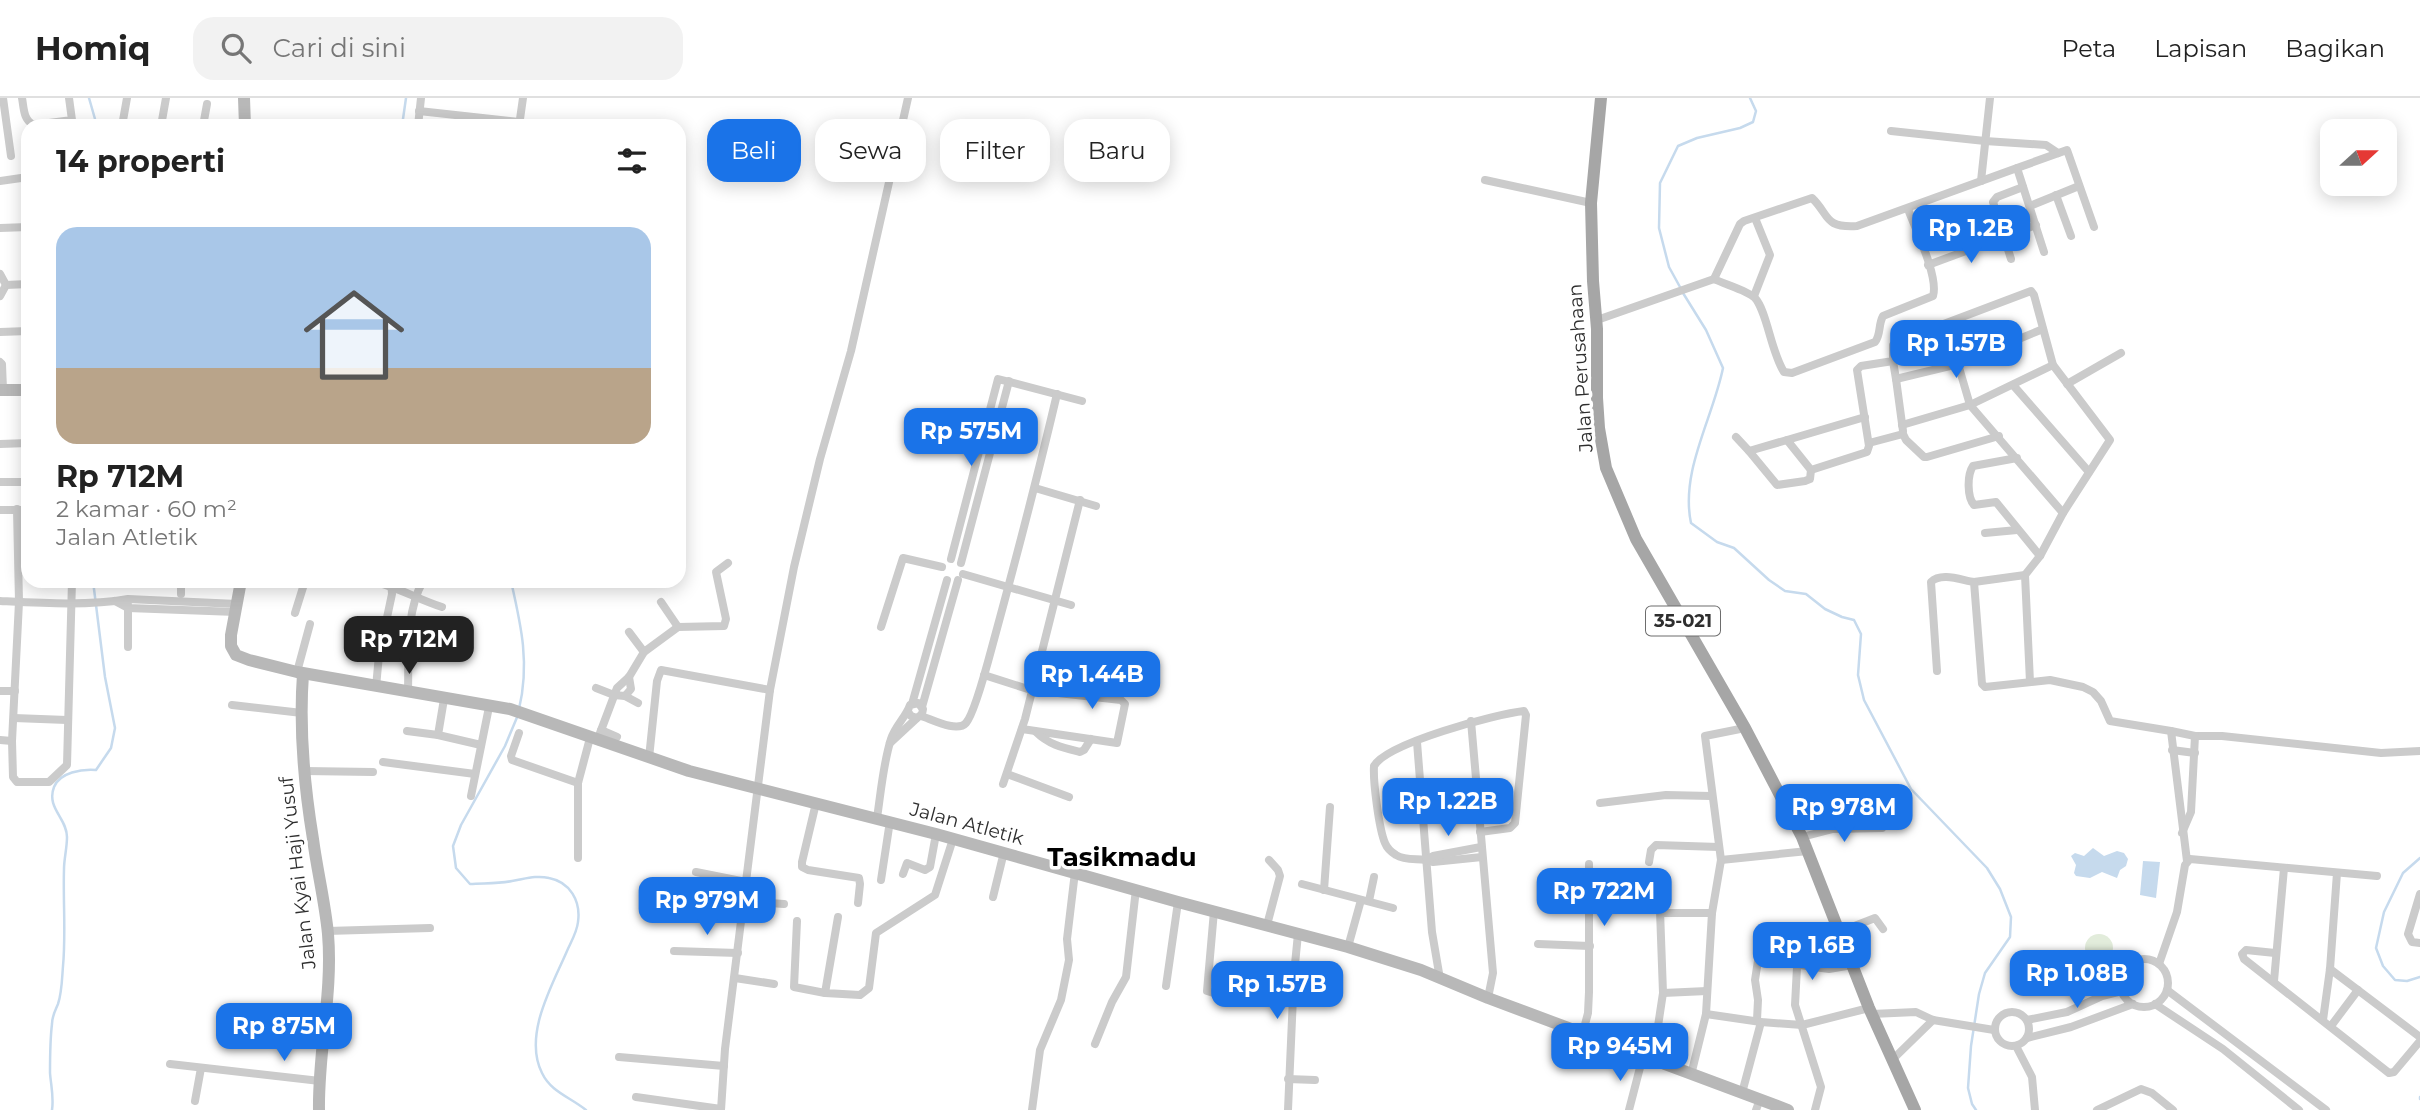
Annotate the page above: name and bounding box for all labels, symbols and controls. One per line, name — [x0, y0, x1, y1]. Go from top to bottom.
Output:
search box — [193, 17, 683, 80]
text: Homiq — [35, 28, 151, 68]
icon: search — [217, 29, 255, 67]
text: Cari di sini — [273, 32, 406, 64]
text: Peta — [2061, 34, 2116, 63]
text: Lapisan — [2154, 34, 2247, 63]
text: Bagikan — [2285, 34, 2385, 63]
chip: Beli — [707, 119, 801, 182]
chip: Sewa — [815, 119, 926, 182]
chip: Filter — [940, 119, 1050, 182]
chip: Baru — [1064, 119, 1170, 182]
north arrow — [2320, 119, 2398, 196]
map controls — [2320, 119, 2397, 196]
icon: filters — [613, 142, 651, 180]
text: 14 properti — [56, 143, 225, 180]
pin: Rp 1.2B — [1906, 206, 2036, 265]
text: Rp 1.2B — [1928, 214, 2014, 242]
icon: home — [291, 272, 417, 398]
street label: Jalan Perusahaan — [1563, 283, 1598, 454]
pin: Rp 1.57B — [1884, 320, 2028, 380]
text: Rp 1.57B — [1906, 329, 2006, 357]
pin: Rp 575M — [906, 408, 1036, 468]
text: Rp 575M — [920, 417, 1022, 445]
text: Rp 712M — [56, 458, 184, 495]
text: 2 kamar · 60 m² — [56, 495, 237, 523]
text: Jalan Atletik — [56, 523, 198, 551]
road number: 35-021 — [1646, 606, 1720, 636]
pin: Rp 712M — [344, 616, 474, 676]
text: Rp 712M — [360, 625, 458, 653]
pin: Rp 1.44B — [1020, 652, 1164, 711]
text: Rp 1.44B — [1040, 660, 1144, 688]
street label: Jalan Kyai Haji Yusuf — [274, 774, 321, 972]
pin: Rp 1.22B — [1376, 778, 1520, 838]
pin: Rp 978M — [1779, 784, 1909, 844]
text: Rp 1.22B — [1398, 787, 1498, 815]
text: Rp 978M — [1792, 793, 1896, 821]
street label: Jalan Atletik — [906, 797, 1027, 850]
district label: Tasikmadu — [1047, 841, 1197, 873]
pin: Rp 722M — [1539, 868, 1669, 928]
text: Rp 722M — [1553, 877, 1655, 905]
pin: Rp 979M — [642, 878, 772, 937]
text: Rp 979M — [655, 886, 759, 914]
pin: Rp 1.6B — [1747, 922, 1877, 982]
text: Rp 1.6B — [1769, 931, 1855, 959]
pin: Rp 1.08B — [2005, 950, 2149, 1010]
text: Rp 1.08B — [2026, 959, 2128, 987]
pin: Rp 1.57B — [1205, 962, 1349, 1021]
text: Rp 1.57B — [1227, 970, 1327, 998]
pin: Rp 875M — [219, 1004, 349, 1063]
text: Rp 875M — [232, 1012, 336, 1040]
pin: Rp 945M — [1555, 1024, 1685, 1083]
text: Rp 945M — [1567, 1032, 1673, 1060]

